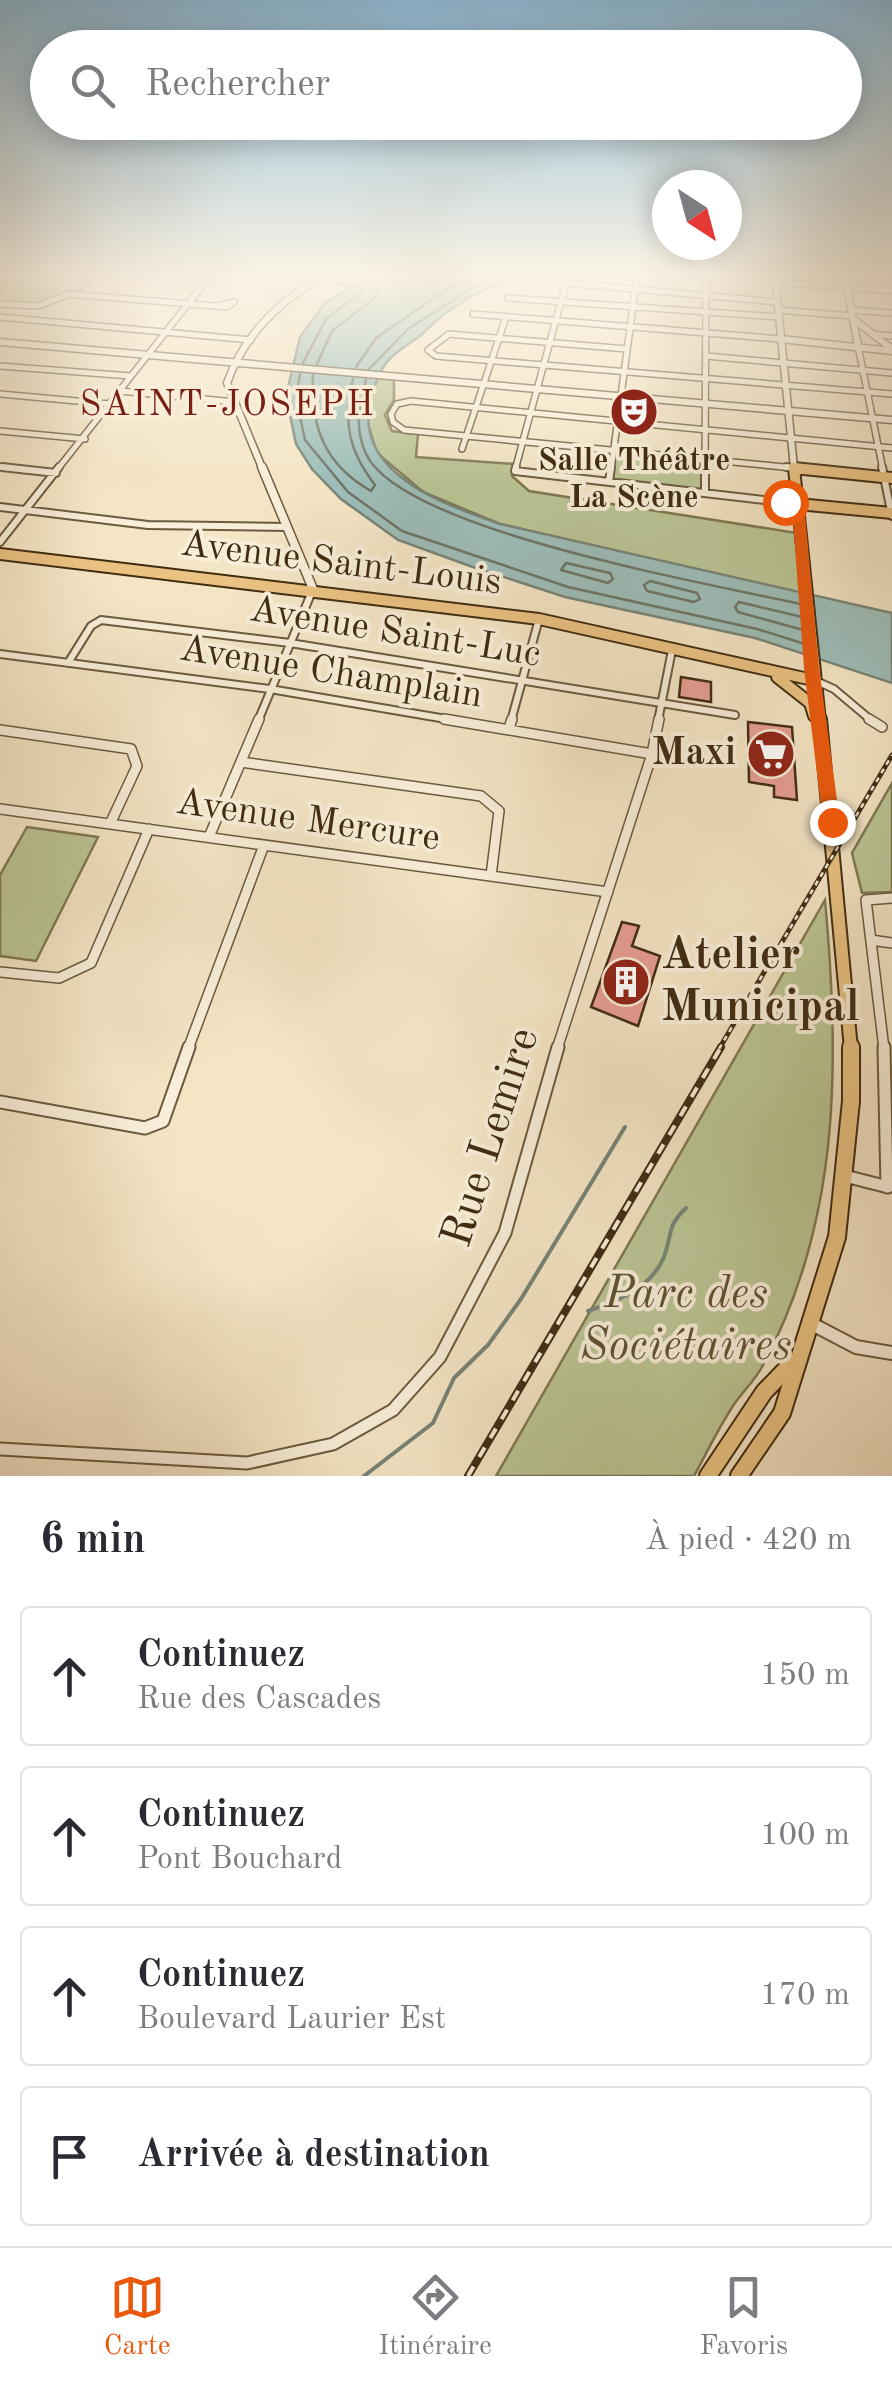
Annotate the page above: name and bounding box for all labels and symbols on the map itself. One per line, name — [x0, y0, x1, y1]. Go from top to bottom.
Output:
north arrow — [652, 170, 742, 260]
theatre icon: Salle Théâtre La Scène — [608, 386, 660, 438]
district label: SAINT-JOSEPH — [80, 388, 376, 423]
place label: Salle Théâtre La Scène — [538, 446, 730, 515]
route start — [763, 480, 809, 526]
street label: Avenue Saint-Louis — [178, 525, 504, 603]
street label: Avenue Saint-Luc — [247, 591, 543, 675]
street label: Avenue Champlain — [177, 630, 485, 716]
supermarket icon: Maxi — [745, 728, 797, 780]
place label: Maxi — [652, 735, 736, 773]
street label: Avenue Mercure — [174, 784, 442, 858]
route end — [810, 800, 856, 846]
place label: Atelier Municipal — [661, 934, 860, 1031]
building icon: Atelier Municipal — [600, 956, 652, 1008]
street label: Rue Lemire — [435, 1023, 549, 1253]
park label: Parc des Sociétaires — [580, 1273, 792, 1370]

